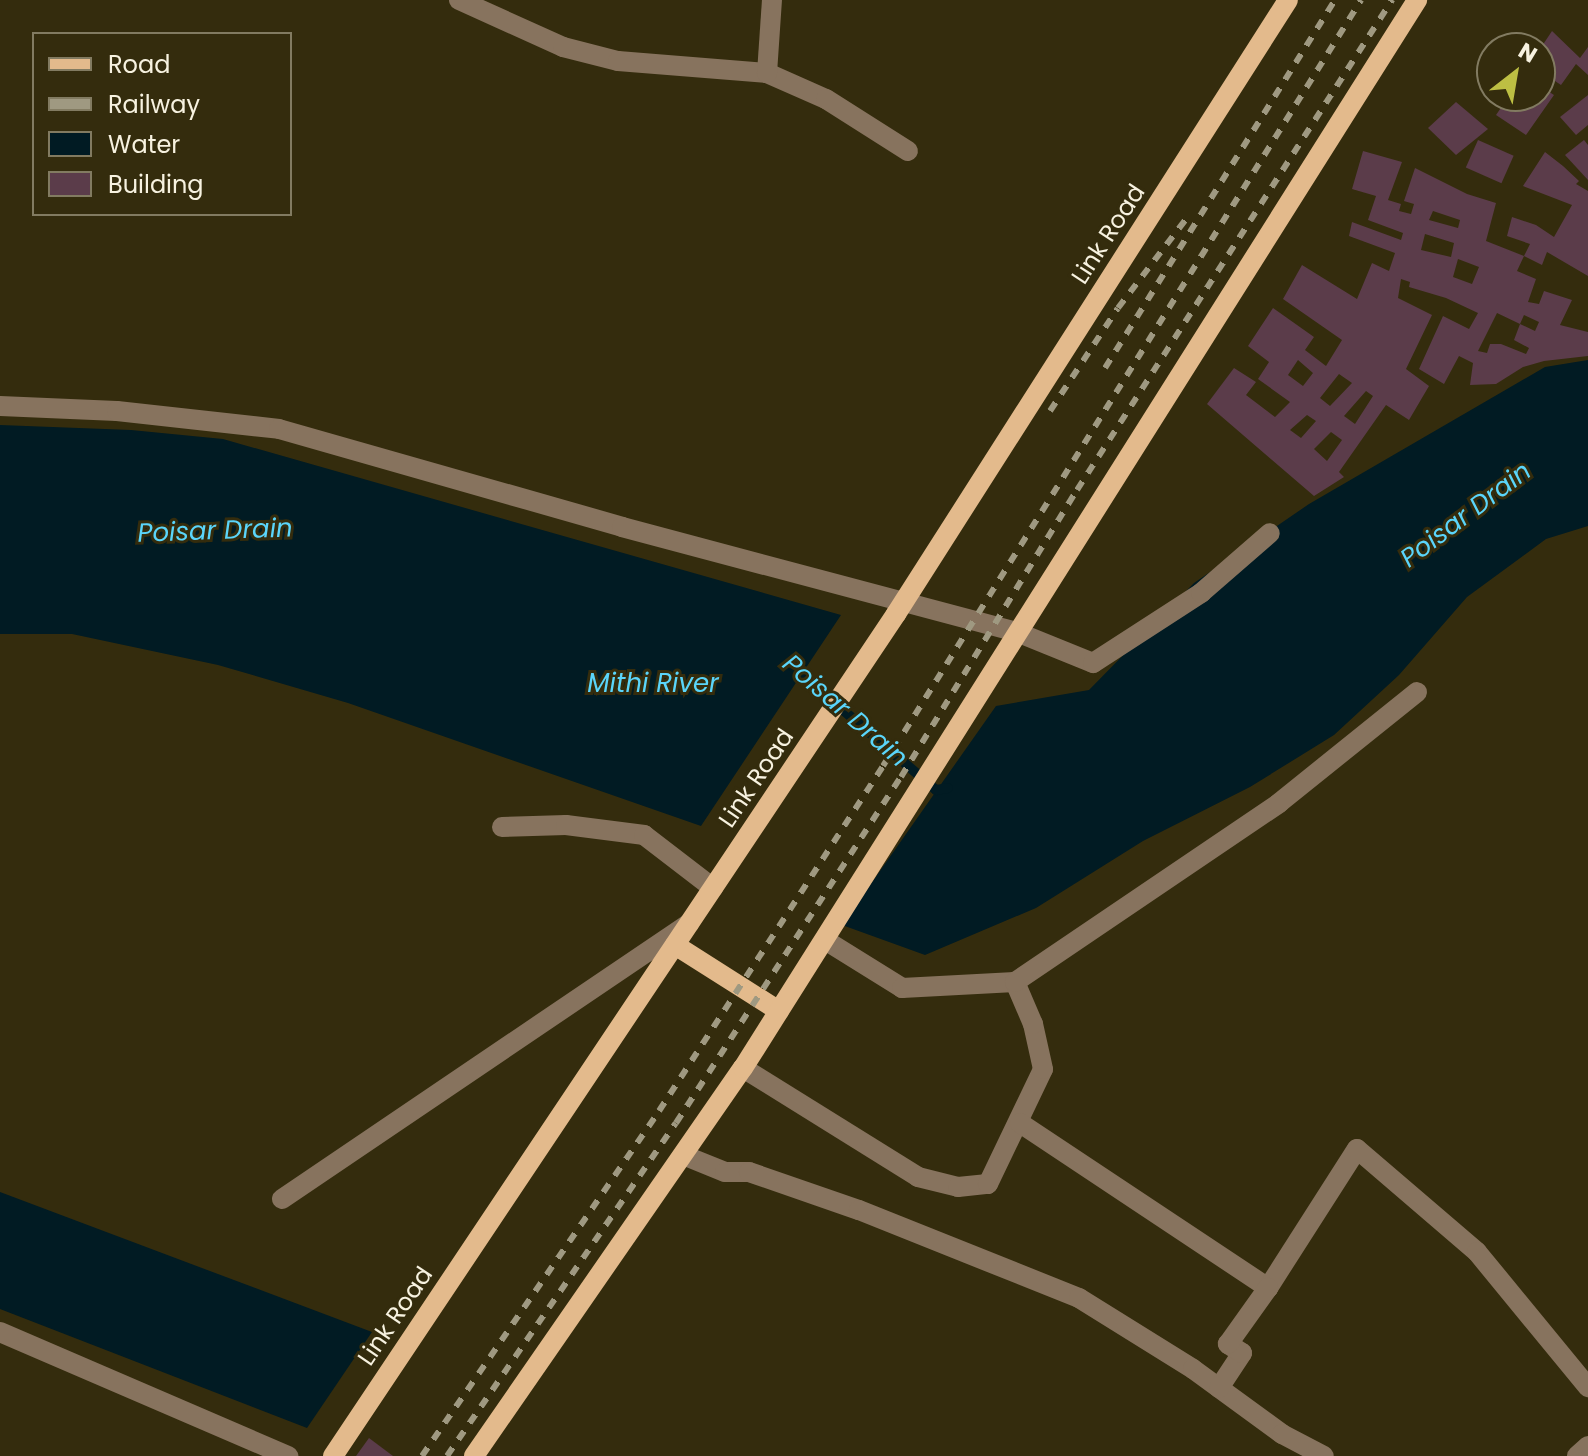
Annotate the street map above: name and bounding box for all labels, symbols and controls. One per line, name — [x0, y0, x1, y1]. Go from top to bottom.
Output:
legend — [32, 32, 292, 216]
north arrow — [1476, 32, 1556, 112]
text: N — [1513, 35, 1543, 70]
text: Road — [108, 48, 170, 81]
text: Railway — [108, 88, 200, 121]
text: Water — [108, 128, 180, 161]
text: Building — [108, 168, 204, 201]
street label: Link Road — [1065, 179, 1151, 289]
water label: Poisar Drain — [1395, 456, 1537, 574]
water label: Poisar Drain — [137, 513, 293, 549]
water label: Poisar Drain — [776, 648, 914, 774]
water label: Mithi River — [587, 668, 719, 700]
street label: Link Road — [713, 723, 799, 833]
street label: Link Road — [352, 1261, 438, 1371]

